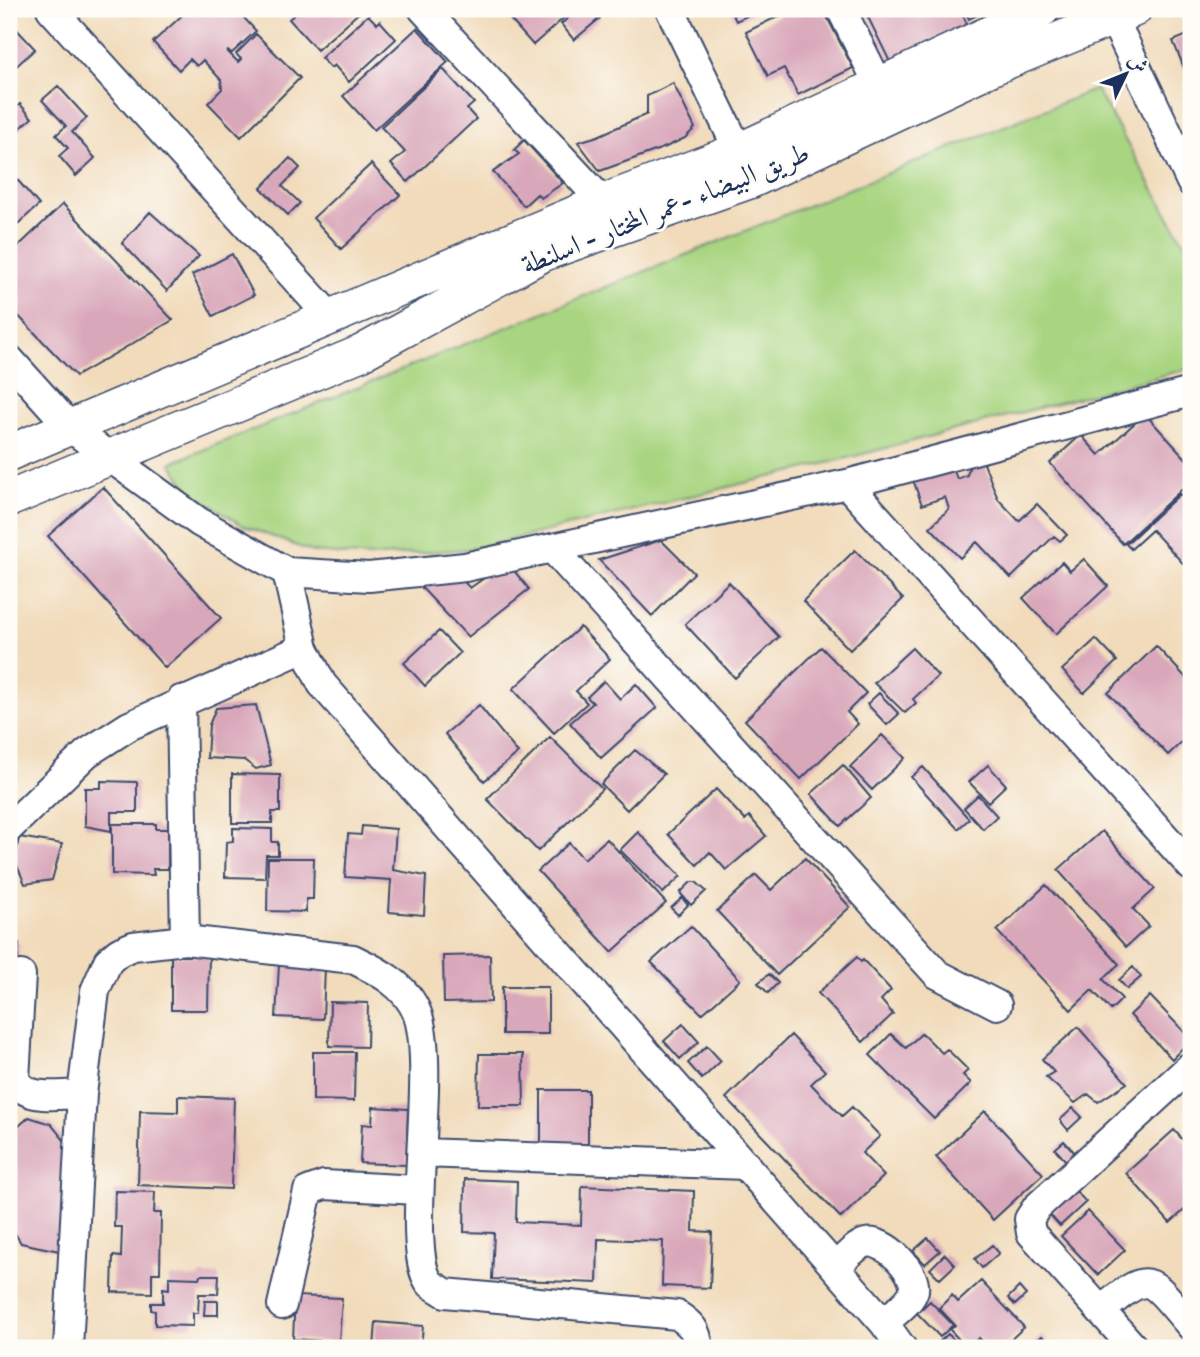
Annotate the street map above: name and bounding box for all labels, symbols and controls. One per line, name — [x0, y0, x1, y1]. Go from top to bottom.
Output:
north arrow — [1092, 38, 1162, 108]
text: ش — [1122, 49, 1152, 79]
street label: طريق البيضاء -عمر المختار - اسلنطة — [517, 136, 815, 284]

